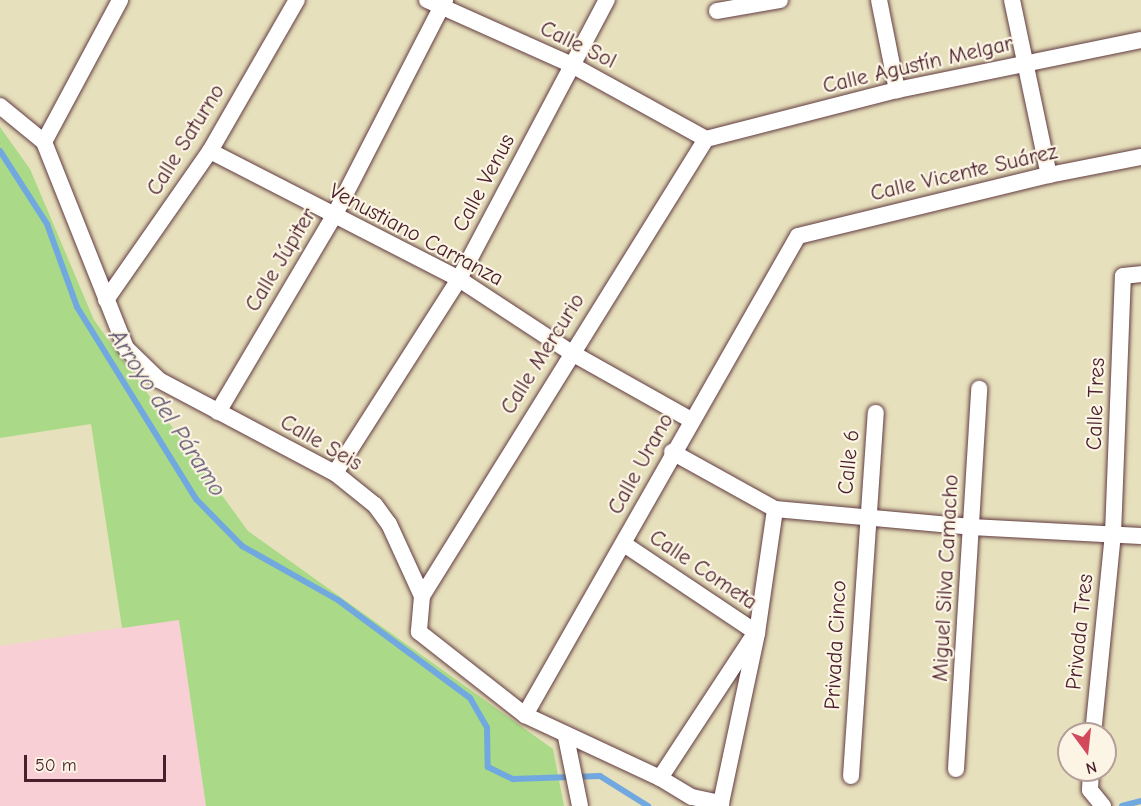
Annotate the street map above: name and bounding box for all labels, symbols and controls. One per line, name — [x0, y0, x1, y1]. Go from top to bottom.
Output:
street label: Calle Sol — [536, 15, 620, 75]
street label: Calle Agustín Melgar — [820, 30, 1016, 100]
street label: Calle Saturno — [141, 79, 231, 201]
street label: Calle Venus — [447, 130, 521, 236]
street label: Calle Vicente Suárez — [868, 139, 1060, 207]
street label: Venustiano Carranza — [324, 178, 508, 292]
street label: Calle Júpiter — [240, 203, 322, 317]
street label: Calle Mercurio — [495, 289, 591, 419]
water label: Arroyo del Páramo — [102, 324, 232, 502]
street label: Calle Tres — [1081, 357, 1111, 451]
street label: Calle Seis — [275, 409, 367, 477]
street label: Calle Urano — [602, 409, 680, 519]
street label: Calle 6 — [832, 428, 866, 496]
street label: Miguel Silva Camacho — [927, 474, 965, 682]
street label: Calle Cometa — [644, 524, 762, 616]
street label: Privada Tres — [1061, 573, 1099, 691]
street label: Privada Cinco — [819, 580, 853, 710]
north arrow — [1057, 722, 1117, 782]
scale bar — [27, 743, 170, 781]
text: 50 m — [35, 755, 77, 776]
text: N — [1084, 757, 1099, 777]

